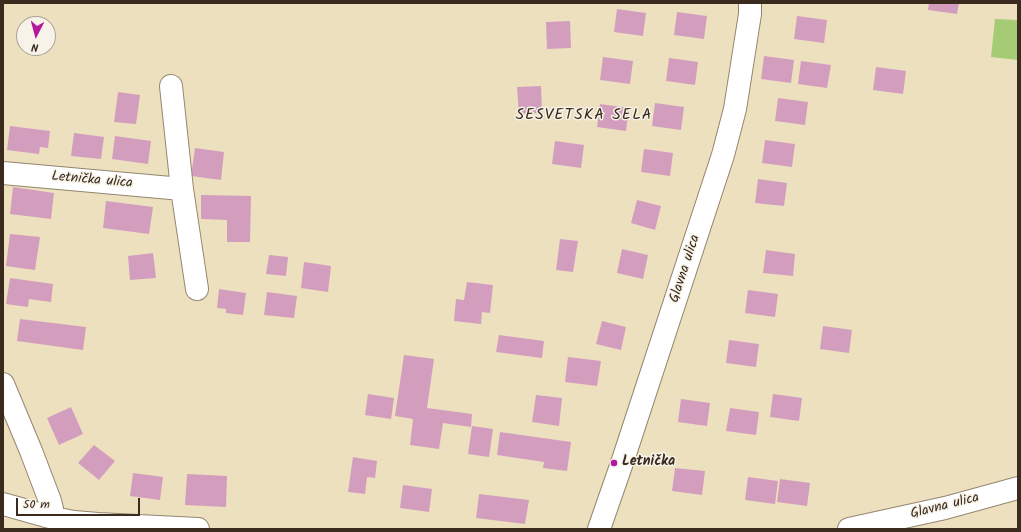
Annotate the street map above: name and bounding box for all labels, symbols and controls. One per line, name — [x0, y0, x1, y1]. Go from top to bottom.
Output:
north arrow — [16, 16, 56, 56]
text: N — [30, 38, 39, 56]
district label: SESVETSKA SELA — [515, 106, 653, 126]
street label: Letnička ulica — [51, 169, 133, 193]
street label: Glavna ulica — [667, 233, 705, 305]
place label: Letnička — [622, 455, 675, 471]
marker: Letnička — [609, 458, 619, 468]
scale bar — [18, 490, 142, 516]
street label: Glavna ulica — [909, 490, 981, 524]
text: 50 m — [23, 495, 50, 514]

